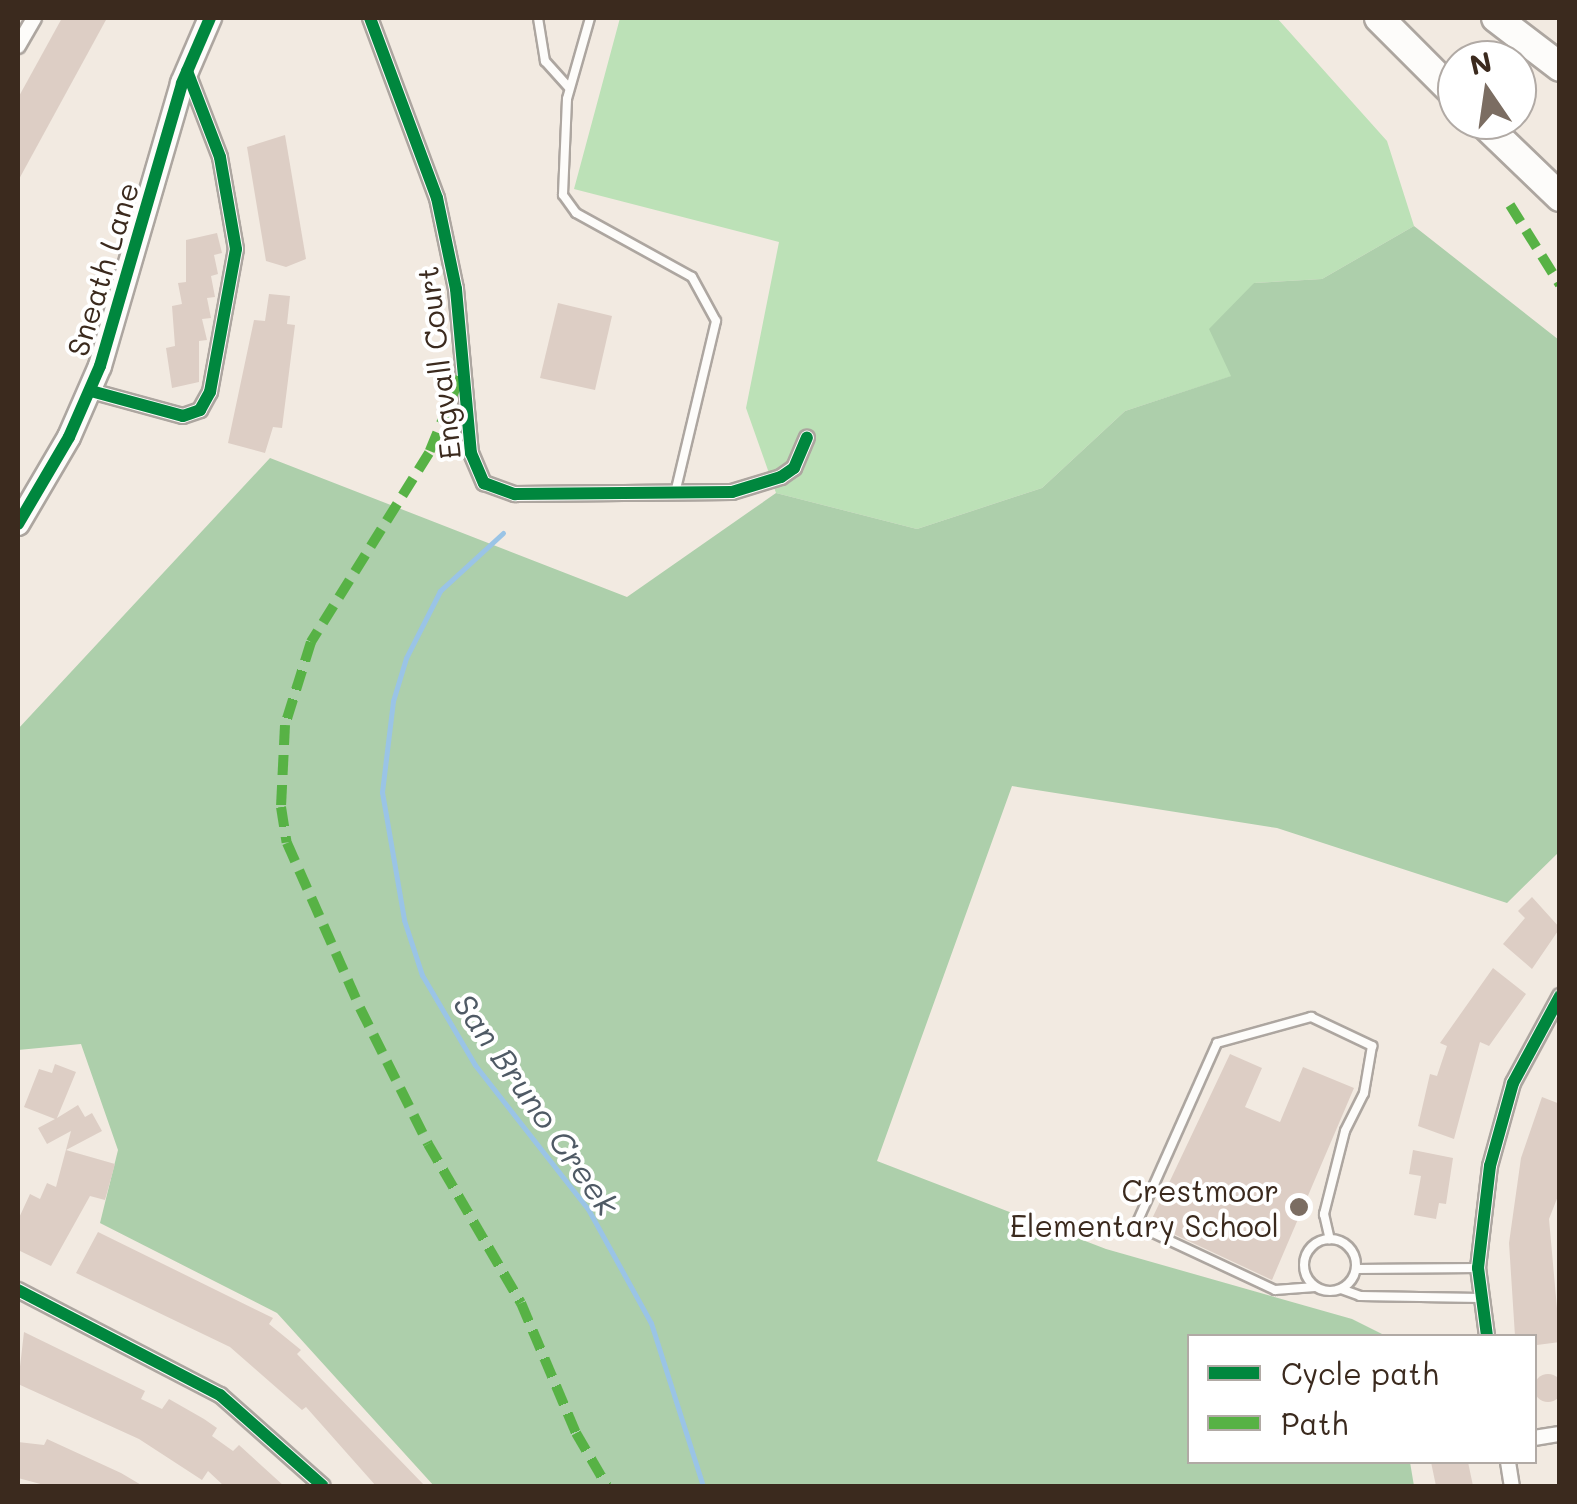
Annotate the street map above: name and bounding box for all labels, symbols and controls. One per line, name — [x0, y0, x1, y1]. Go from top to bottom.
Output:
north arrow — [1437, 40, 1537, 140]
text: N — [1466, 43, 1495, 83]
street label: Sneath Lane — [58, 178, 146, 360]
street label: Engvall Court — [408, 264, 468, 462]
water label: San Bruno Creek — [446, 986, 628, 1222]
place label: Crestmoor Elementary School — [1010, 1172, 1279, 1242]
marker: Crestmoor Elementary School — [1288, 1196, 1310, 1218]
legend — [1187, 1334, 1537, 1464]
text: Cycle path — [1281, 1353, 1439, 1393]
text: Path — [1281, 1403, 1348, 1443]

